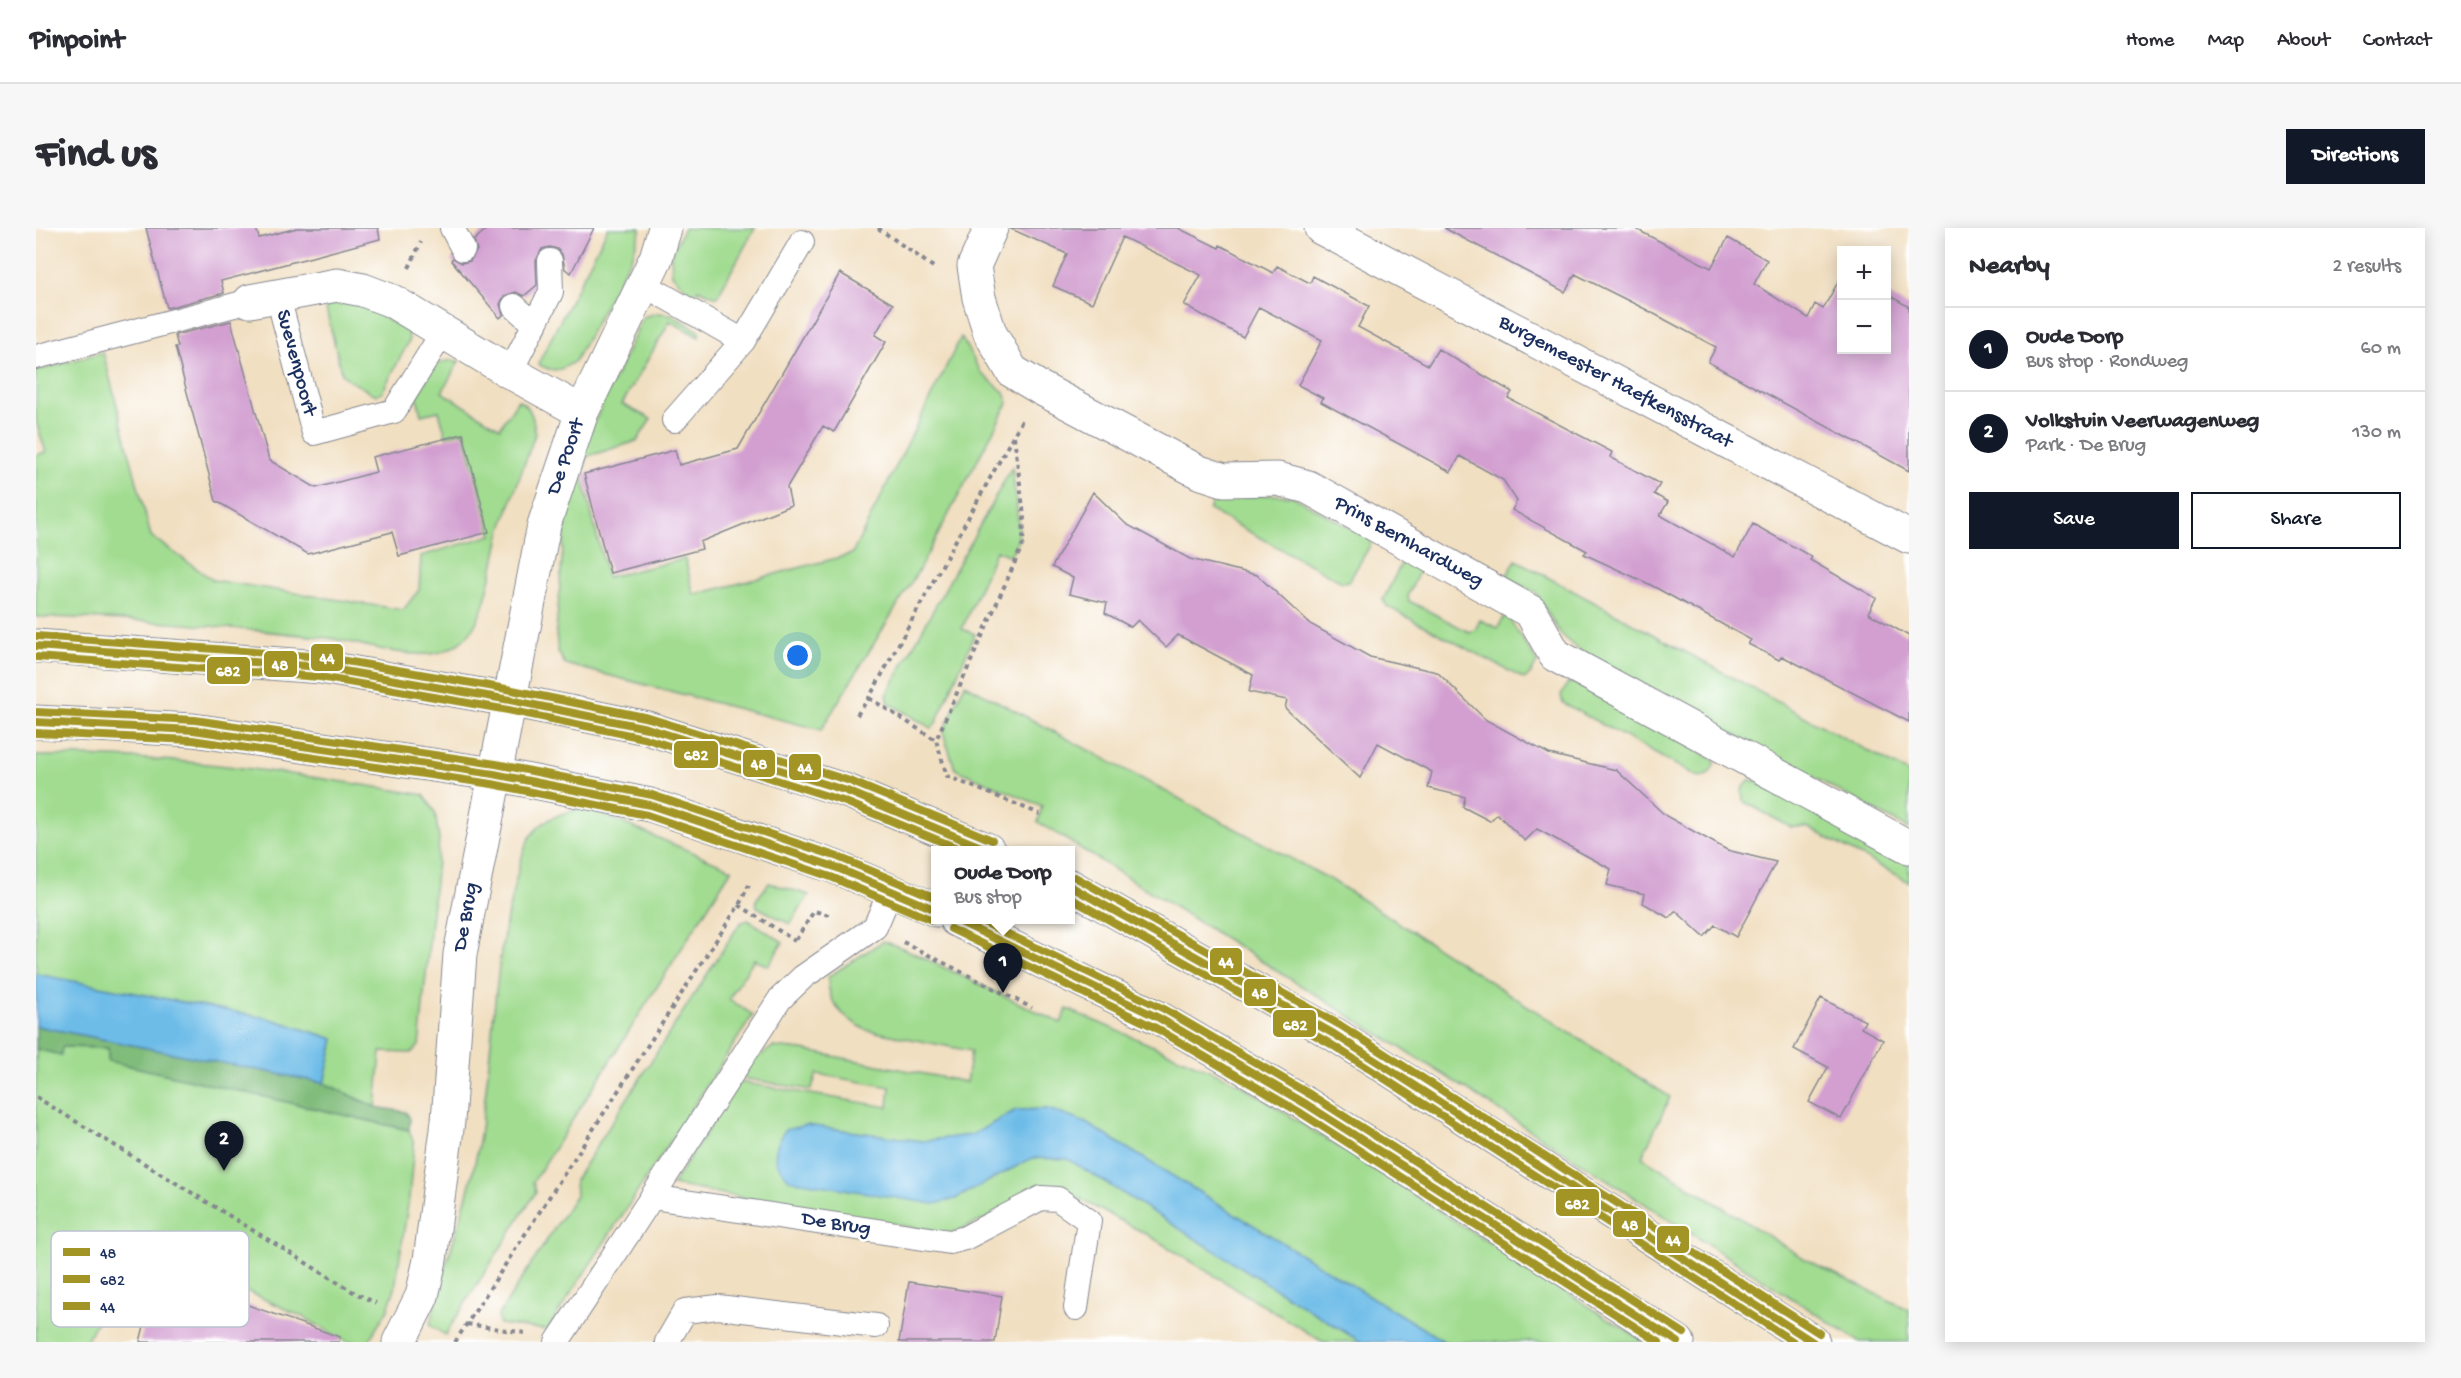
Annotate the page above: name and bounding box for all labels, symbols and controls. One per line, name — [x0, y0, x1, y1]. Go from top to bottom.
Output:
text: Pinpoint — [30, 25, 124, 58]
text: Home — [2126, 29, 2174, 54]
text: Map — [2207, 29, 2244, 54]
text: About — [2277, 29, 2330, 54]
text: Contact — [2363, 29, 2431, 54]
button: Directions — [2286, 129, 2425, 184]
text: Find us — [36, 132, 156, 181]
map controls — [1837, 246, 1891, 354]
button: + — [1837, 246, 1891, 300]
text: Nearby — [1969, 252, 2050, 283]
text: 2 results — [2332, 256, 2401, 279]
button: − — [1837, 300, 1891, 354]
street label: Suevenpoort — [269, 307, 322, 421]
street label: Burgemeester Haefkensstraat — [1493, 310, 1738, 457]
text: Oude Dorp — [2026, 325, 2123, 351]
text: 1 — [1984, 338, 1993, 361]
text: 60 m — [2361, 338, 2401, 361]
text: Bus stop · Rondweg — [2026, 351, 2189, 374]
text: Volkstuin Veerwagenweg — [2026, 409, 2259, 435]
street label: De Poort — [542, 413, 592, 500]
text: 2 — [1984, 422, 1993, 445]
text: 130 m — [2352, 422, 2401, 445]
text: Park · De Brug — [2026, 435, 2146, 458]
street label: Prins Bernhardweg — [1328, 491, 1487, 594]
button: Save — [1969, 492, 2179, 549]
button: Share — [2191, 492, 2401, 549]
your location — [783, 641, 812, 670]
line badge: 44 — [310, 643, 344, 672]
line badge: 48 — [263, 650, 298, 678]
text: 44 — [318, 651, 335, 670]
line badge: 682 — [206, 656, 251, 685]
text: 48 — [271, 658, 288, 677]
text: 682 — [216, 664, 241, 683]
line badge: 682 — [673, 740, 719, 769]
text: 682 — [684, 748, 709, 767]
line badge: 48 — [742, 749, 776, 778]
line badge: 44 — [788, 753, 822, 781]
text: 48 — [750, 757, 767, 776]
text: 44 — [796, 761, 813, 780]
popup — [931, 846, 1075, 924]
text: Oude Dorp — [954, 861, 1052, 887]
street label: De Brug — [448, 881, 485, 955]
text: Bus stop — [954, 887, 1022, 910]
pin: 1 — [984, 944, 1022, 993]
line badge: 44 — [1209, 947, 1243, 976]
text: 44 — [1217, 955, 1234, 974]
line badge: 48 — [1243, 978, 1277, 1007]
text: 48 — [1251, 986, 1268, 1005]
line badge: 682 — [1272, 1009, 1317, 1038]
text: 682 — [1283, 1018, 1308, 1037]
pin: 2 — [204, 1122, 243, 1171]
line badge: 682 — [1555, 1188, 1600, 1217]
text: 682 — [1565, 1197, 1590, 1216]
street label: De Brug — [798, 1207, 872, 1243]
line badge: 48 — [1612, 1210, 1647, 1238]
text: 48 — [1621, 1218, 1638, 1237]
line badge: 44 — [1656, 1225, 1690, 1254]
legend — [51, 1231, 249, 1327]
text: 44 — [1664, 1233, 1681, 1252]
text: 48 — [100, 1246, 117, 1265]
text: 682 — [100, 1273, 125, 1292]
text: 44 — [100, 1300, 116, 1319]

